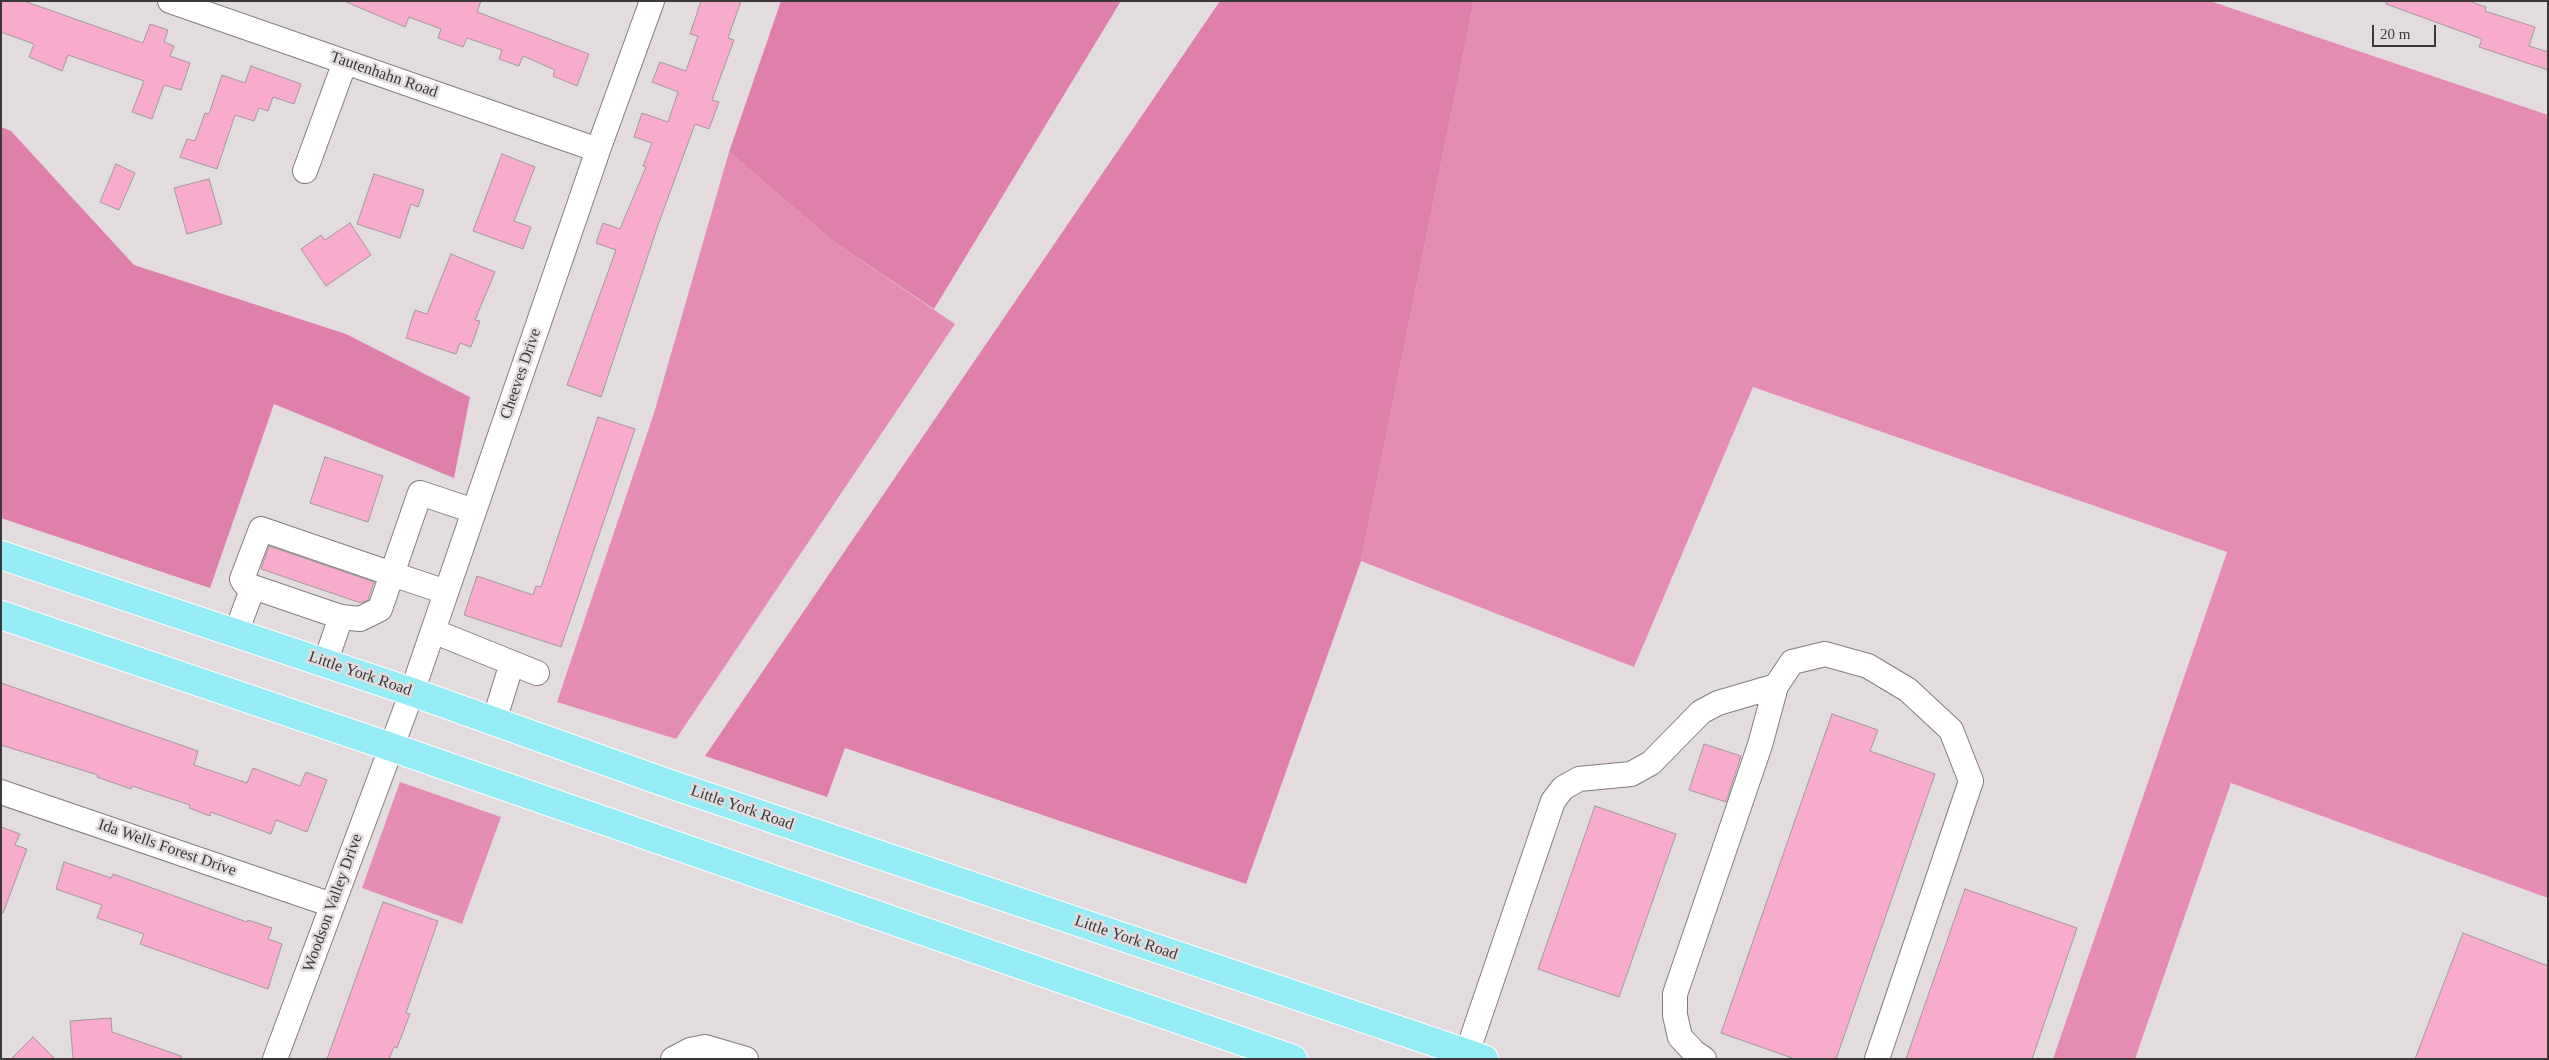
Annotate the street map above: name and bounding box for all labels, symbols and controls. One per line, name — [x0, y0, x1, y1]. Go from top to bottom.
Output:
scale bar — [2374, 15, 2438, 47]
text: 20 m — [2380, 26, 2410, 42]
street label: Tautenhahn Road — [328, 48, 440, 102]
street label: Cheeves Drive — [497, 326, 545, 422]
street label: Little York Road — [306, 647, 414, 701]
street label: Little York Road — [688, 781, 796, 835]
street label: Ida Wells Forest Drive — [95, 815, 239, 881]
street label: Woodson Valley Drive — [299, 831, 367, 975]
street label: Little York Road — [1072, 911, 1180, 965]

